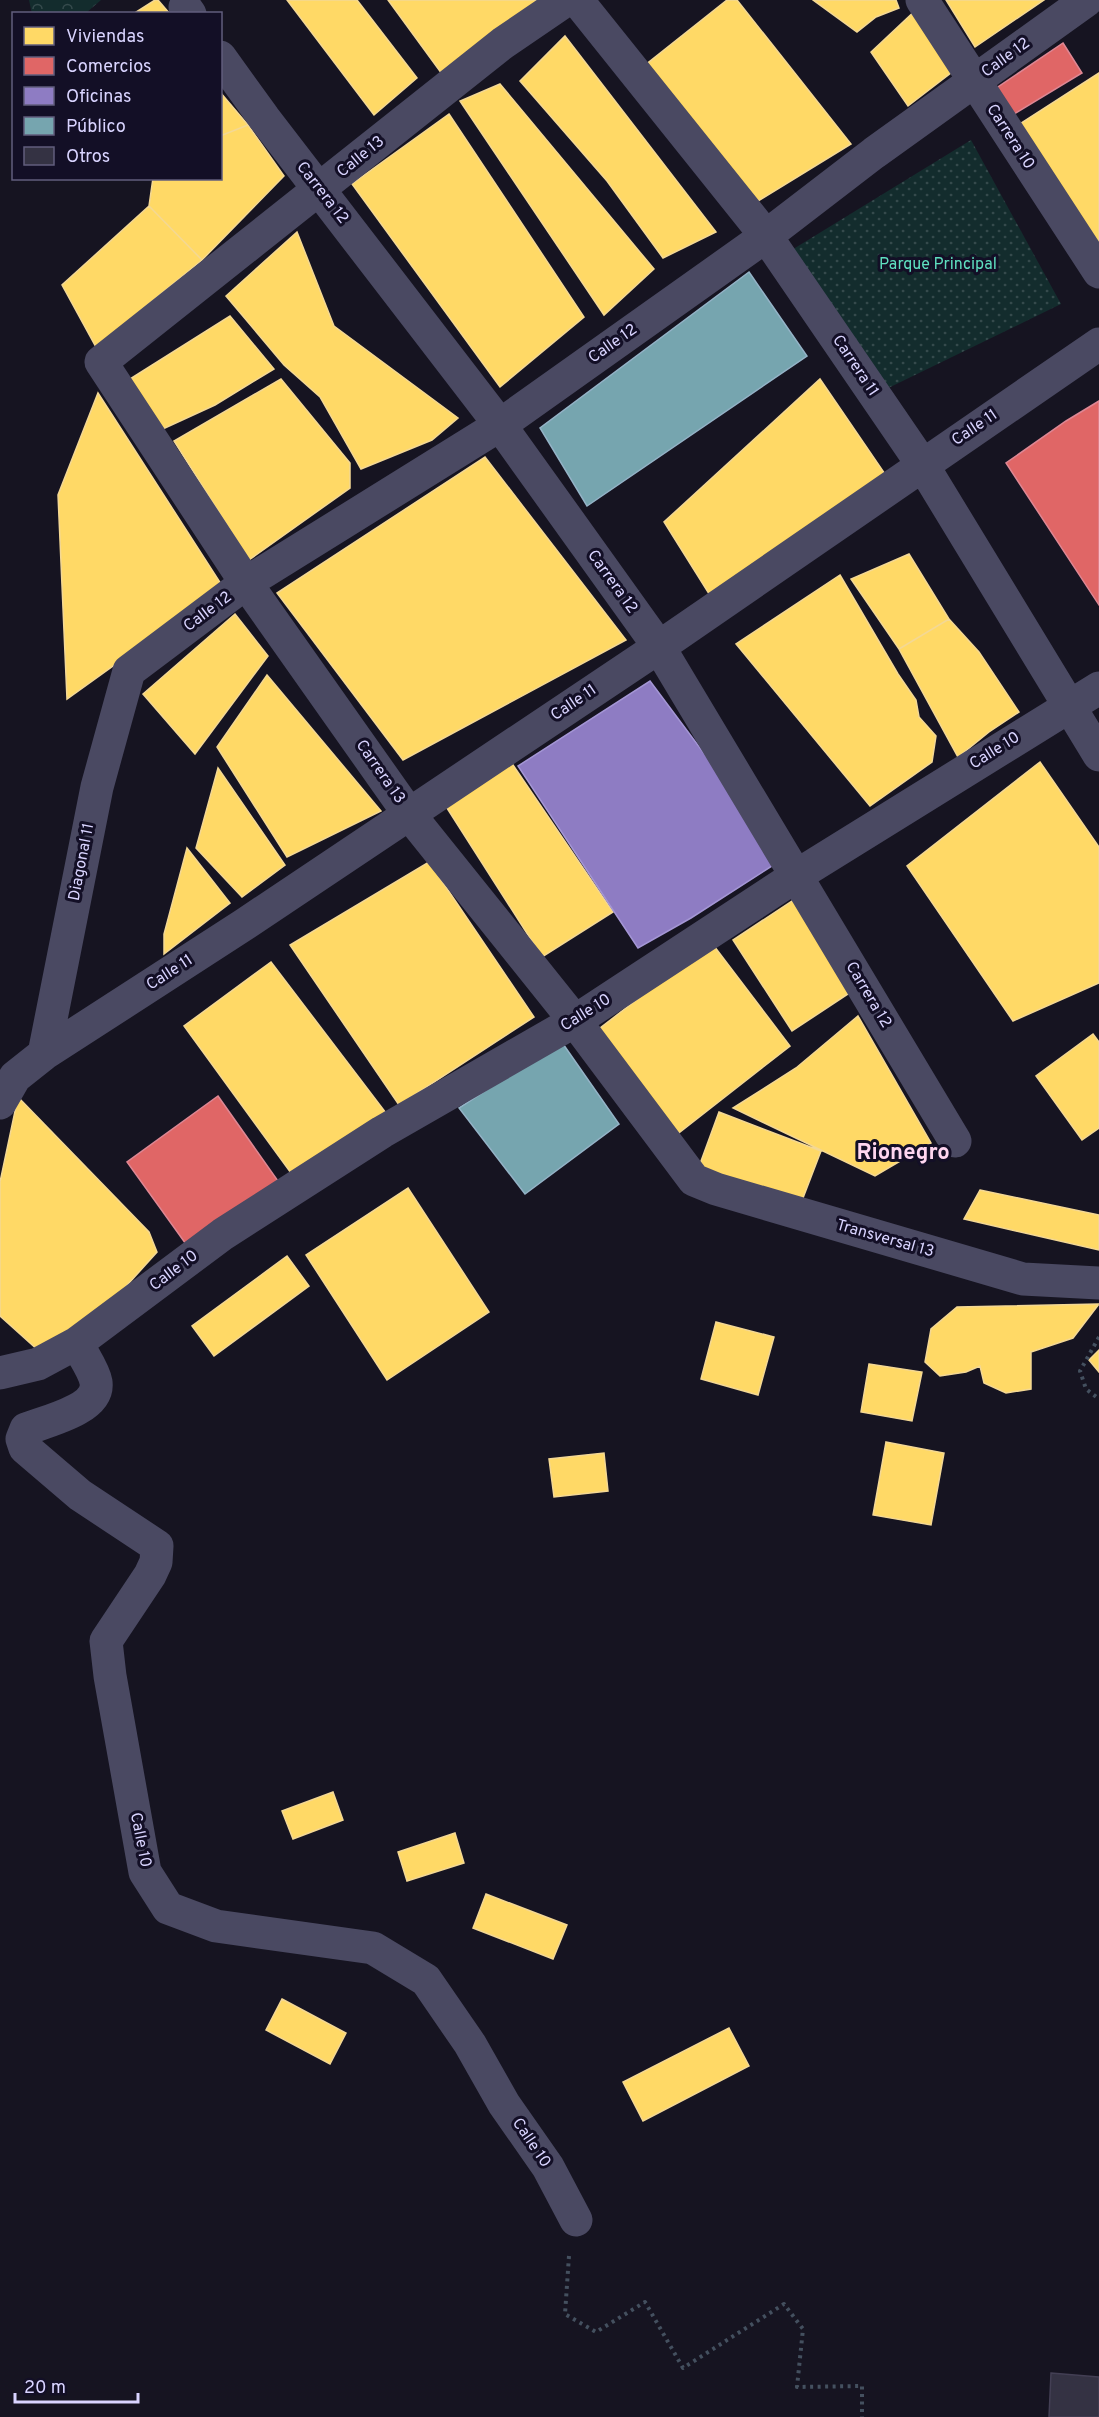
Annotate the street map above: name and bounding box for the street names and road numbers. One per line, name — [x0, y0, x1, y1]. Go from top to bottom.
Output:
street label: Calle 12 — [978, 34, 1034, 82]
street label: Carrera 10 — [981, 101, 1039, 173]
street label: Calle 13 — [333, 132, 389, 182]
street label: Carrera 12 — [291, 158, 353, 228]
street label: Calle 12 — [585, 320, 641, 368]
street label: Carrera 11 — [827, 332, 883, 400]
street label: Calle 11 — [948, 405, 1002, 451]
street label: Carrera 12 — [582, 546, 642, 618]
street label: Calle 12 — [180, 587, 236, 637]
street label: Calle 11 — [547, 680, 601, 726]
street label: Calle 10 — [966, 728, 1024, 774]
street label: Carrera 13 — [351, 736, 409, 808]
street label: Diagonal 11 — [65, 821, 99, 903]
street label: Calle 11 — [143, 951, 197, 995]
street label: Carrera 12 — [840, 958, 896, 1032]
street label: Calle 10 — [557, 990, 615, 1036]
street label: Transversal 13 — [834, 1215, 936, 1263]
street label: Calle 10 — [146, 1246, 202, 1296]
street label: Calle 10 — [125, 1811, 155, 1869]
street label: Calle 10 — [507, 2114, 555, 2172]

